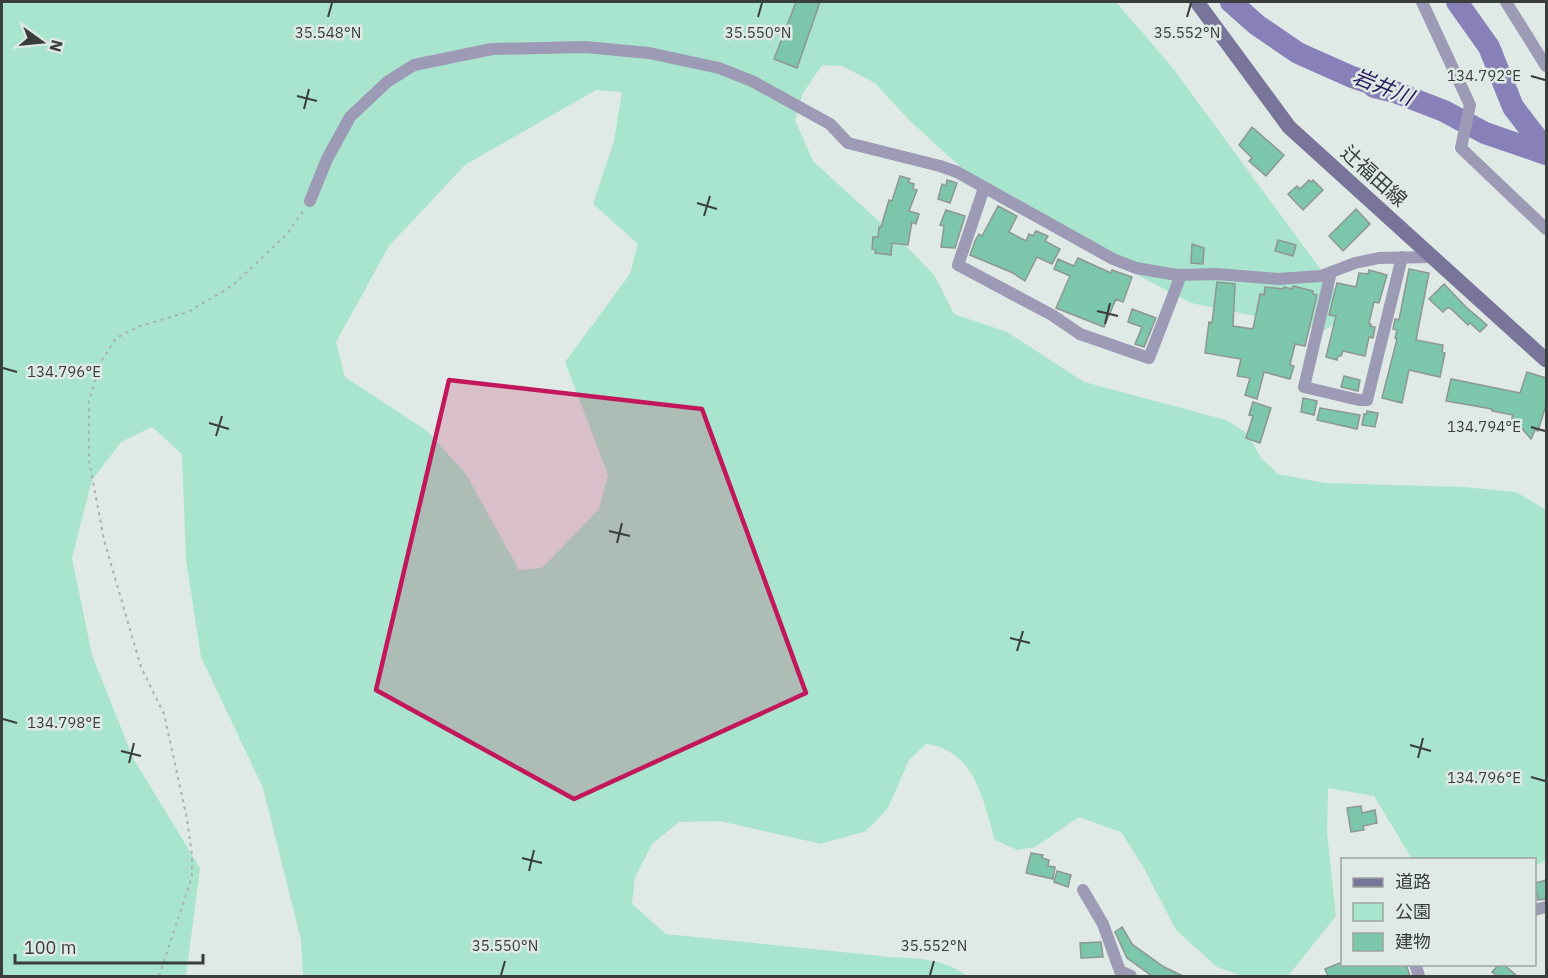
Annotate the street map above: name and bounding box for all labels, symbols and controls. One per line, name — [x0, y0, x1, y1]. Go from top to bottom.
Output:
north arrow — [12, 12, 72, 72]
text: 35.548°N — [295, 23, 361, 42]
text: 35.550°N — [725, 23, 791, 42]
text: 35.552°N — [1154, 23, 1220, 42]
text: N — [45, 38, 68, 54]
water label: 岩井川 — [1349, 61, 1420, 112]
text: 134.792°E — [1447, 66, 1521, 85]
street label: 辻福田線 — [1336, 139, 1413, 212]
text: 134.796°E — [27, 362, 101, 381]
text: 134.794°E — [1447, 417, 1521, 436]
text: 134.798°E — [27, 713, 101, 732]
text: 134.796°E — [1447, 768, 1521, 787]
legend — [1341, 858, 1536, 966]
text: 道路 — [1395, 870, 1431, 893]
text: 公園 — [1395, 900, 1431, 923]
scale bar — [15, 927, 202, 965]
text: 建物 — [1395, 930, 1431, 953]
text: 100 m — [24, 936, 76, 959]
text: 35.550°N — [472, 936, 538, 955]
text: 35.552°N — [901, 936, 967, 955]

